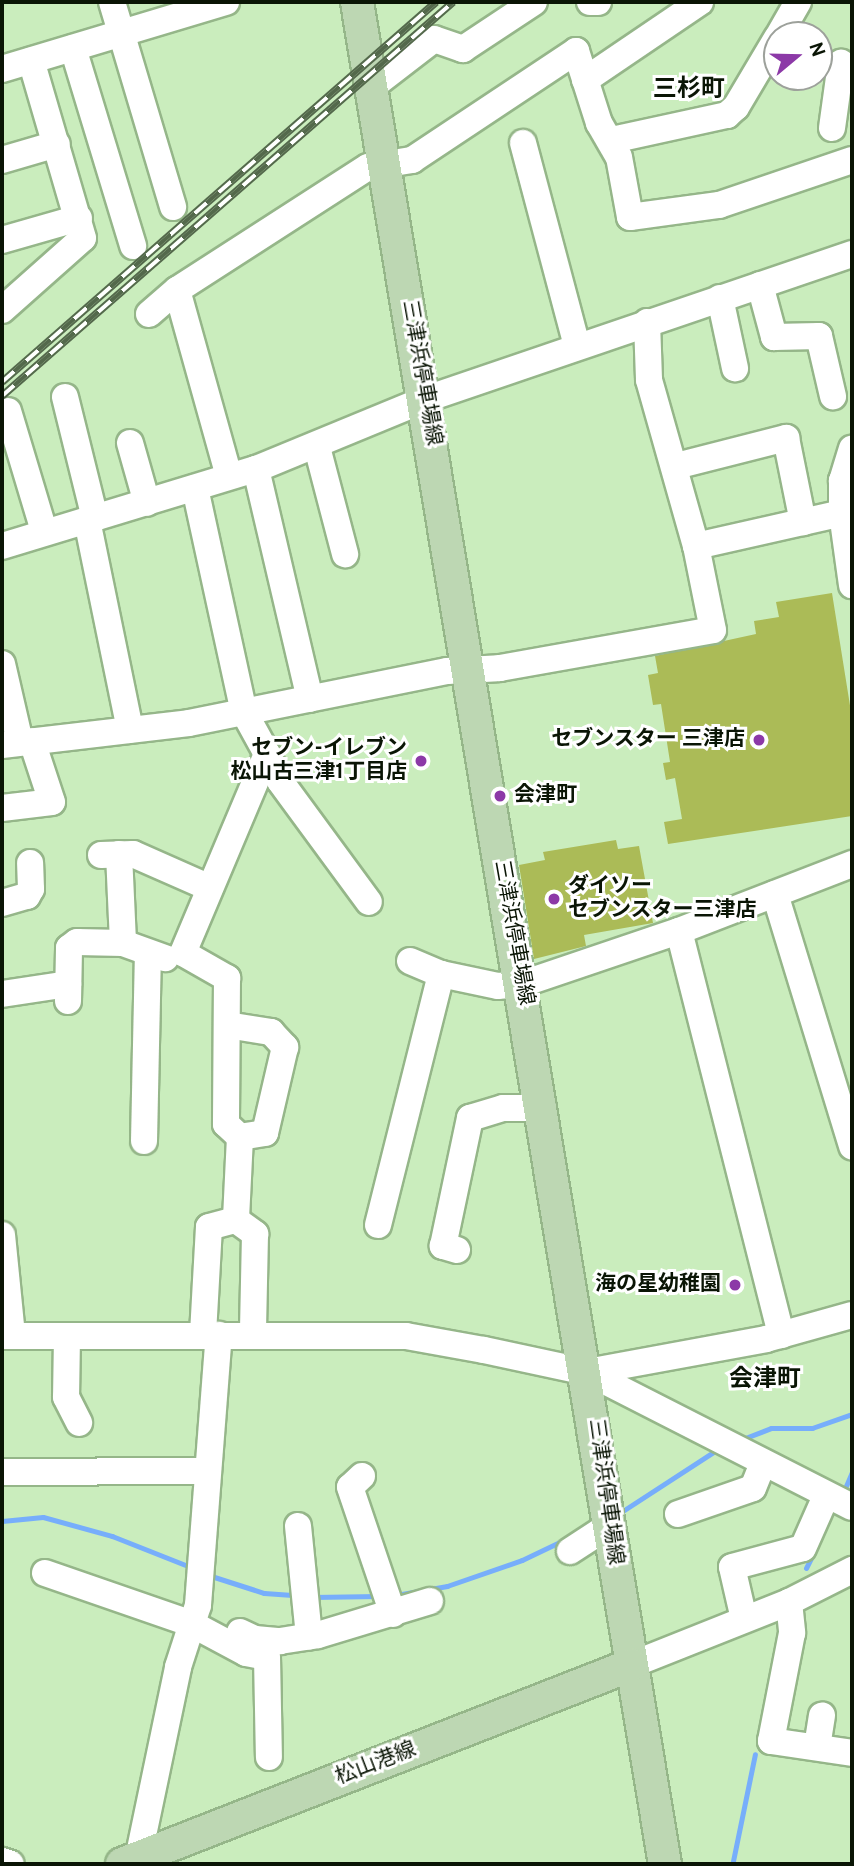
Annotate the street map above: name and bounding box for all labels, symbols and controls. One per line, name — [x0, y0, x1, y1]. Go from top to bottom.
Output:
north arrow — [763, 21, 833, 91]
text: N — [802, 39, 830, 60]
district label: 三杉町 — [653, 77, 725, 105]
street label: 三津浜停車場線 — [396, 298, 446, 448]
place label: セブンスター 三津店 — [551, 727, 745, 753]
marker: セブンスター 三津店 — [751, 732, 767, 748]
place label: セブン-イレブン 松山古三津1丁目店 — [231, 736, 407, 786]
marker: セブン-イレブン 松山古三津1丁目店 — [413, 753, 429, 769]
place label: 会津町 — [514, 783, 577, 809]
marker: 会津町 — [492, 788, 508, 804]
street label: 三津浜停車場線 — [488, 858, 538, 1008]
place label: ダイソー セブンスター三津店 — [568, 874, 757, 924]
marker: ダイソー セブンスター三津店 — [546, 891, 562, 907]
place label: 海の星幼稚園 — [595, 1272, 721, 1298]
marker: 海の星幼稚園 — [727, 1277, 743, 1293]
district label: 会津町 — [729, 1367, 801, 1395]
street label: 三津浜停車場線 — [582, 1417, 628, 1567]
street label: 松山港線 — [332, 1737, 420, 1791]

